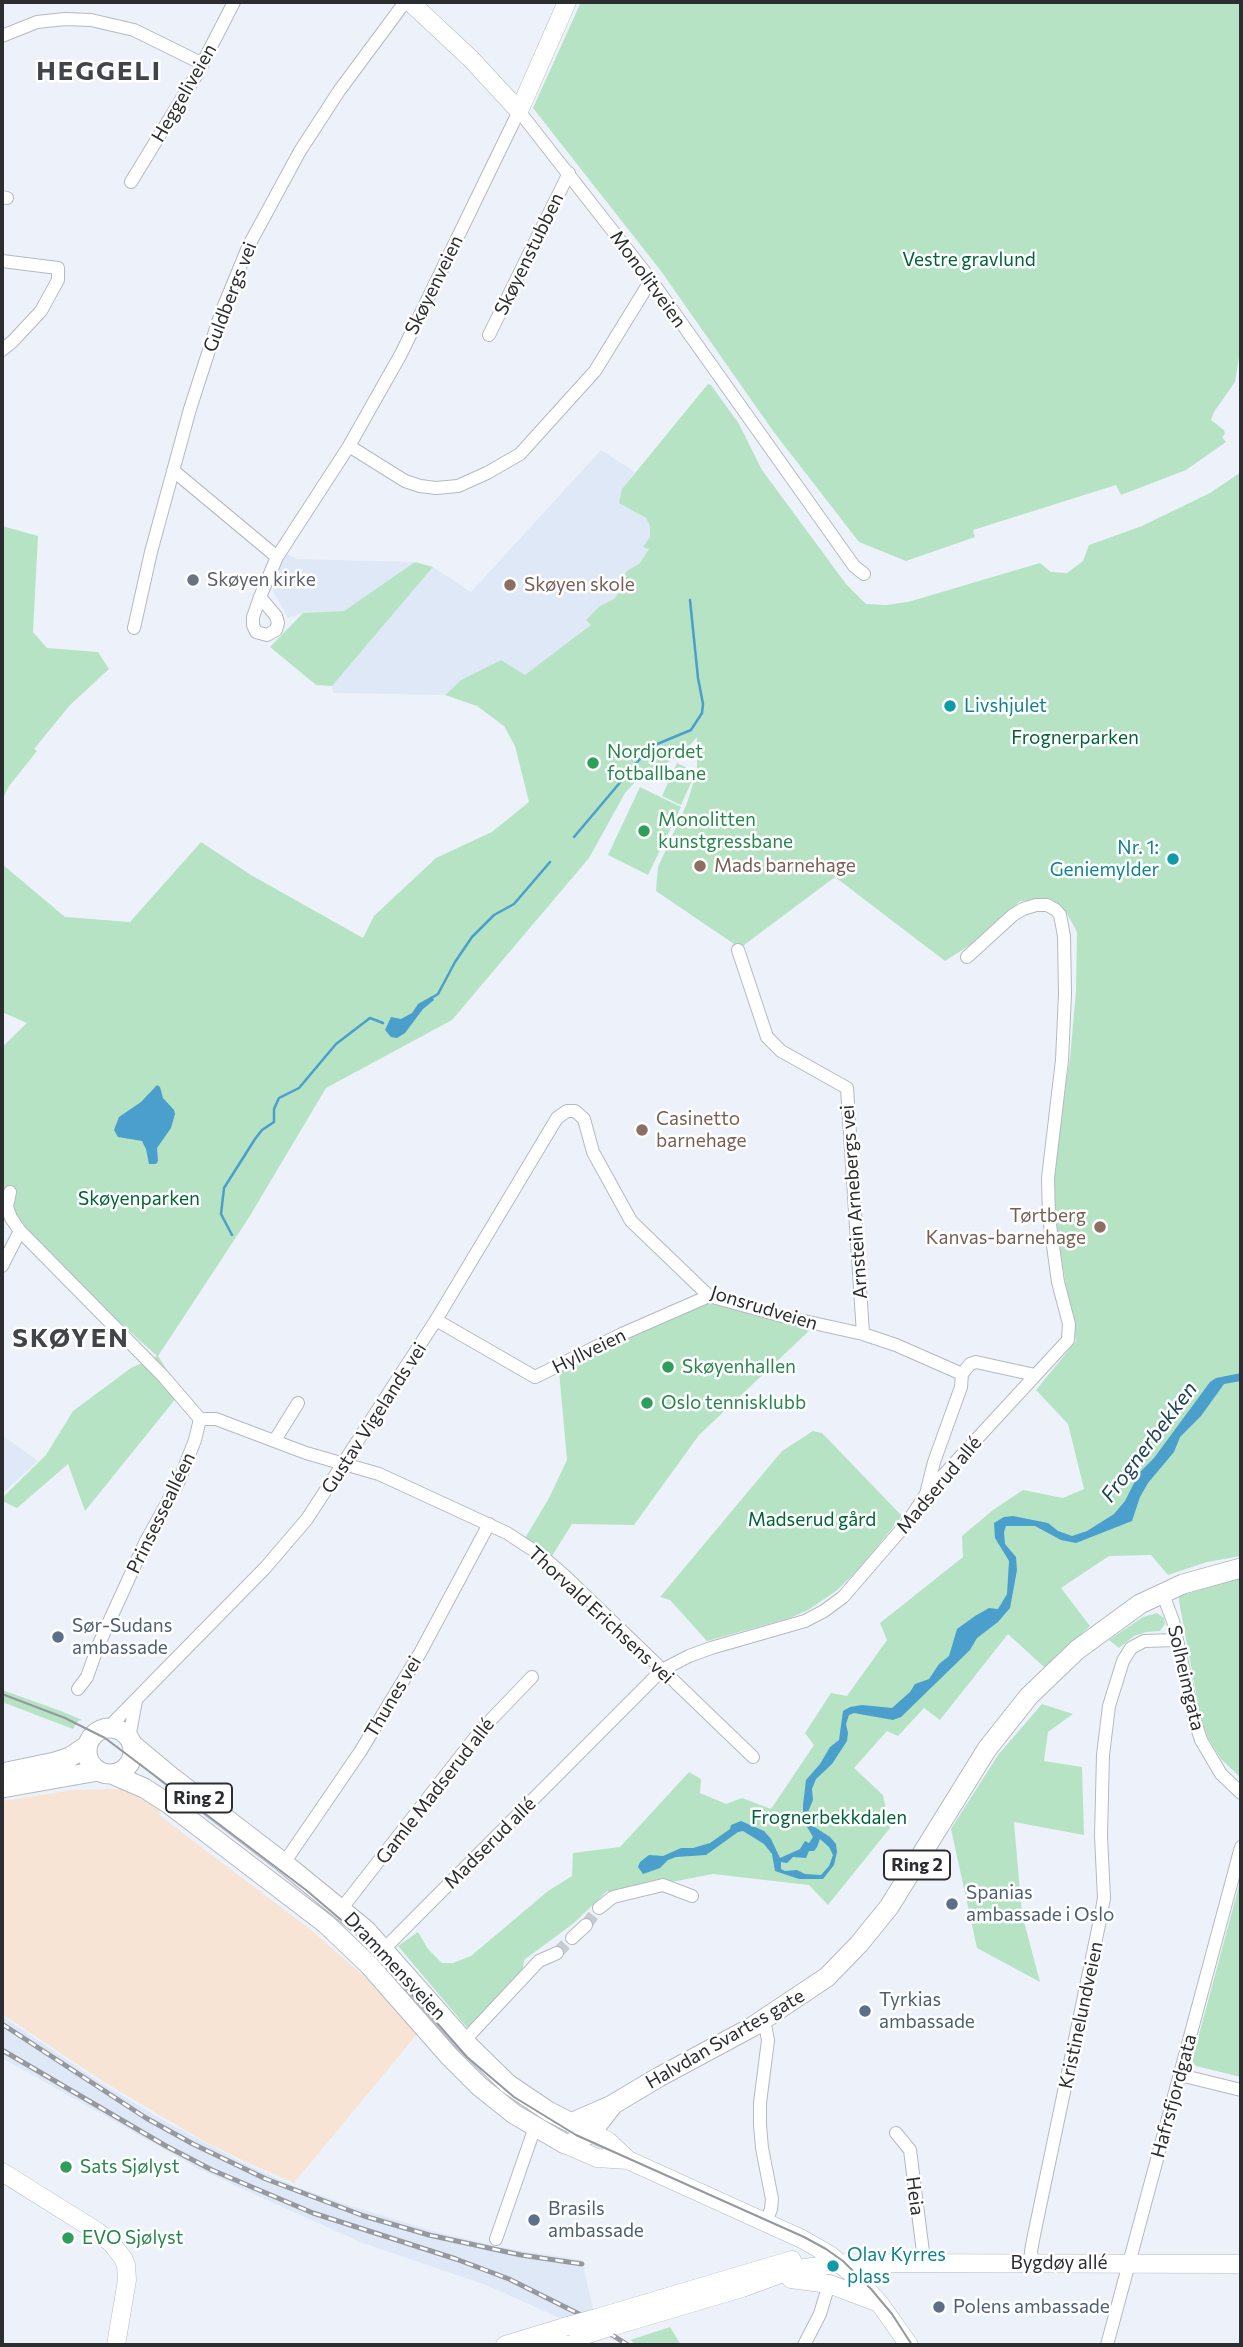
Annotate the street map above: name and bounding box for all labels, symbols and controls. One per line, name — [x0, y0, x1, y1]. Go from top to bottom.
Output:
street label: Heggeliveien — [147, 40, 221, 146]
district label: HEGGELI — [37, 55, 161, 87]
street label: Skøyenstubben — [490, 189, 568, 319]
street label: Monolitveien — [605, 226, 691, 332]
street label: Skøyenveien — [400, 232, 468, 338]
street label: Guldbergs vei — [199, 239, 261, 355]
park label: Vestre gravlund — [902, 249, 1036, 271]
place label: Skøyen kirke — [207, 569, 316, 591]
marker: Skøyen kirke — [185, 572, 201, 588]
place label: Skøyen skole — [524, 574, 635, 596]
marker: Skøyen skole — [502, 577, 518, 593]
place label: Livshjulet — [964, 695, 1047, 717]
marker: Livshjulet — [942, 698, 958, 714]
park label: Frognerparken — [1011, 727, 1139, 749]
place label: Nordjordet fotballbane — [607, 741, 706, 785]
marker: Nordjordet fotballbane — [585, 755, 601, 771]
place label: Monolitten kunstgressbane — [658, 809, 793, 853]
marker: Monolitten kunstgressbane — [636, 823, 652, 839]
place label: Nr. 1: Geniemylder — [1050, 837, 1159, 881]
marker: Nr. 1: Geniemylder — [1165, 851, 1181, 867]
place label: Mads barnehage — [714, 855, 856, 877]
marker: Mads barnehage — [692, 858, 708, 874]
street label: Arnstein Arnebergs vei — [836, 1104, 872, 1300]
place label: Casinetto barnehage — [656, 1108, 747, 1152]
marker: Casinetto barnehage — [634, 1122, 650, 1138]
park label: Skøyenparken — [78, 1188, 200, 1210]
place label: Tørtberg Kanvas-barnehage — [926, 1205, 1086, 1249]
marker: Tørtberg Kanvas-barnehage — [1092, 1219, 1108, 1235]
street label: Jonsrudveien — [708, 1281, 820, 1335]
district label: SKØYEN — [13, 1322, 129, 1354]
street label: Hyllveien — [549, 1323, 629, 1379]
street label: Gustav Vigelands vei — [317, 1338, 431, 1498]
place label: Skøyenhallen — [682, 1356, 796, 1378]
marker: Skøyenhallen — [660, 1359, 676, 1375]
water label: Frognerbekken — [1096, 1377, 1202, 1507]
place label: Oslo tennisklubb — [661, 1392, 806, 1414]
marker: Oslo tennisklubb — [639, 1395, 655, 1411]
street label: Madserud allé — [892, 1432, 986, 1538]
street label: Prinsessealléen — [122, 1449, 200, 1577]
park label: Madserud gård — [748, 1509, 876, 1531]
street label: Thorvald Erichsens vei — [523, 1541, 679, 1689]
place label: Sør-Sudans ambassade — [72, 1615, 172, 1659]
street label: Solheimgata — [1163, 1623, 1209, 1733]
marker: Sør-Sudans ambassade — [50, 1629, 66, 1645]
street label: Thunes vei — [360, 1652, 426, 1742]
street label: Gamle Madserud allé — [371, 1713, 499, 1869]
road number: Ring 2 — [166, 1783, 232, 1812]
street label: Madserud allé — [440, 1793, 540, 1893]
park label: Frognerbekkdalen — [751, 1807, 907, 1829]
road number: Ring 2 — [884, 1851, 950, 1880]
place label: Spanias ambassade i Oslo — [966, 1882, 1114, 1926]
marker: Spanias ambassade i Oslo — [944, 1896, 960, 1912]
street label: Drammensveien — [339, 1907, 451, 2025]
street label: Kristinelundveien — [1054, 1939, 1108, 2091]
street label: Halvdan Svartes gate — [642, 1984, 808, 2094]
place label: Tyrkias ambassade — [879, 1989, 975, 2033]
marker: Tyrkias ambassade — [857, 2003, 873, 2019]
street label: Hafrsfjordgata — [1147, 2032, 1201, 2160]
place label: Sats Sjølyst — [80, 2156, 179, 2178]
marker: Sats Sjølyst — [58, 2159, 74, 2175]
street label: Heia — [901, 2175, 929, 2217]
place label: Brasils ambassade — [548, 2198, 644, 2242]
marker: Brasils ambassade — [526, 2212, 542, 2228]
place label: EVO Sjølyst — [82, 2227, 183, 2249]
marker: EVO Sjølyst — [60, 2230, 76, 2246]
place label: Olav Kyrres plass — [847, 2244, 946, 2288]
street label: Bygdøy allé — [1011, 2252, 1107, 2274]
marker: Olav Kyrres plass — [825, 2258, 841, 2274]
place label: Polens ambassade — [953, 2296, 1110, 2318]
marker: Polens ambassade — [931, 2299, 947, 2315]

